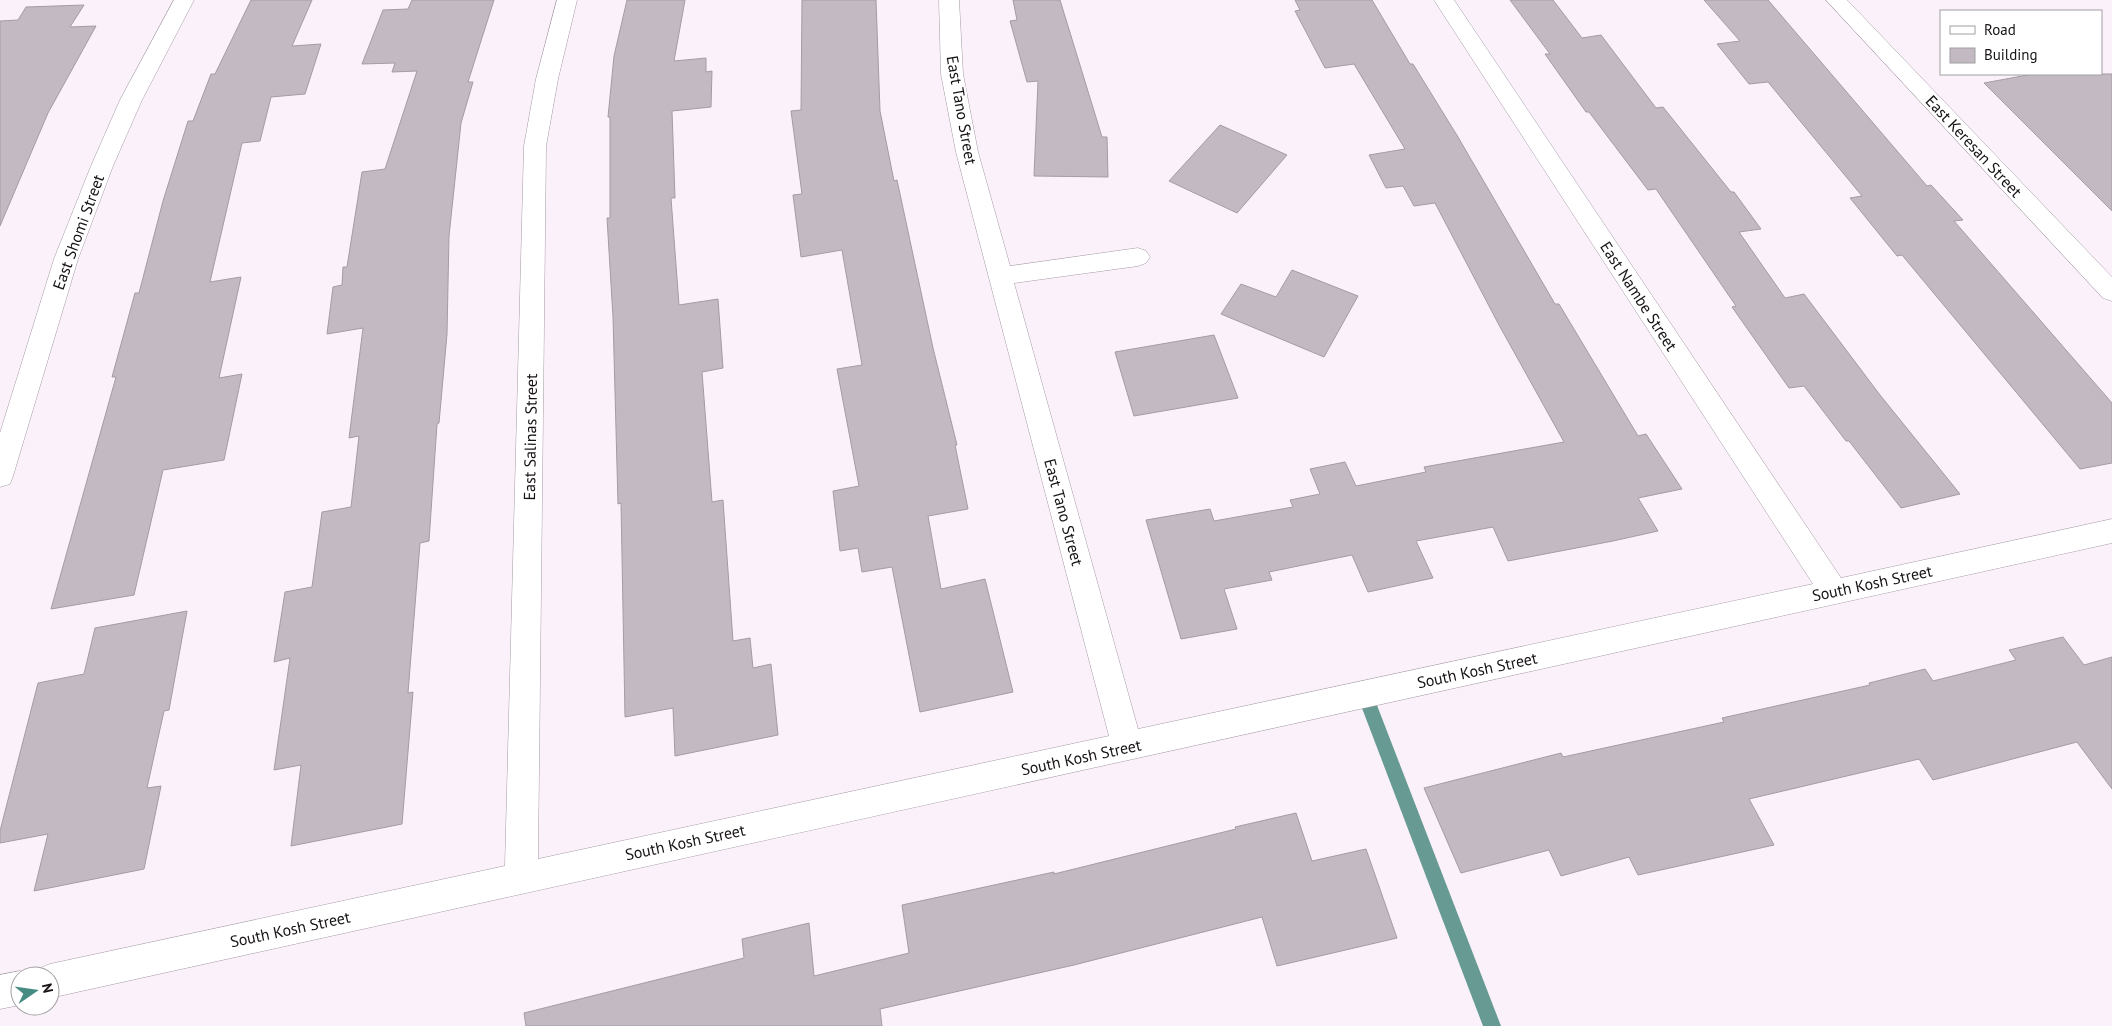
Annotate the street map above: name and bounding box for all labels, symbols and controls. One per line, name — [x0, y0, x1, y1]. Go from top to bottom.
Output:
legend — [1940, 10, 2102, 75]
text: Road — [1984, 20, 2016, 39]
text: Building — [1984, 45, 2038, 64]
street label: East Tano Street — [943, 54, 982, 166]
street label: East Keresan Street — [1922, 91, 2027, 202]
street label: East Shomi Street — [48, 171, 108, 292]
street label: East Nambe Street — [1596, 237, 1682, 355]
street label: East Salinas Street — [519, 373, 541, 501]
street label: East Tano Street — [1040, 456, 1088, 568]
street label: South Kosh Street — [1810, 560, 1934, 605]
street label: South Kosh Street — [1415, 647, 1539, 692]
street label: South Kosh Street — [1019, 734, 1143, 779]
street label: South Kosh Street — [623, 819, 747, 864]
street label: South Kosh Street — [228, 906, 352, 951]
north arrow — [10, 966, 60, 1016]
text: N — [38, 982, 57, 995]

